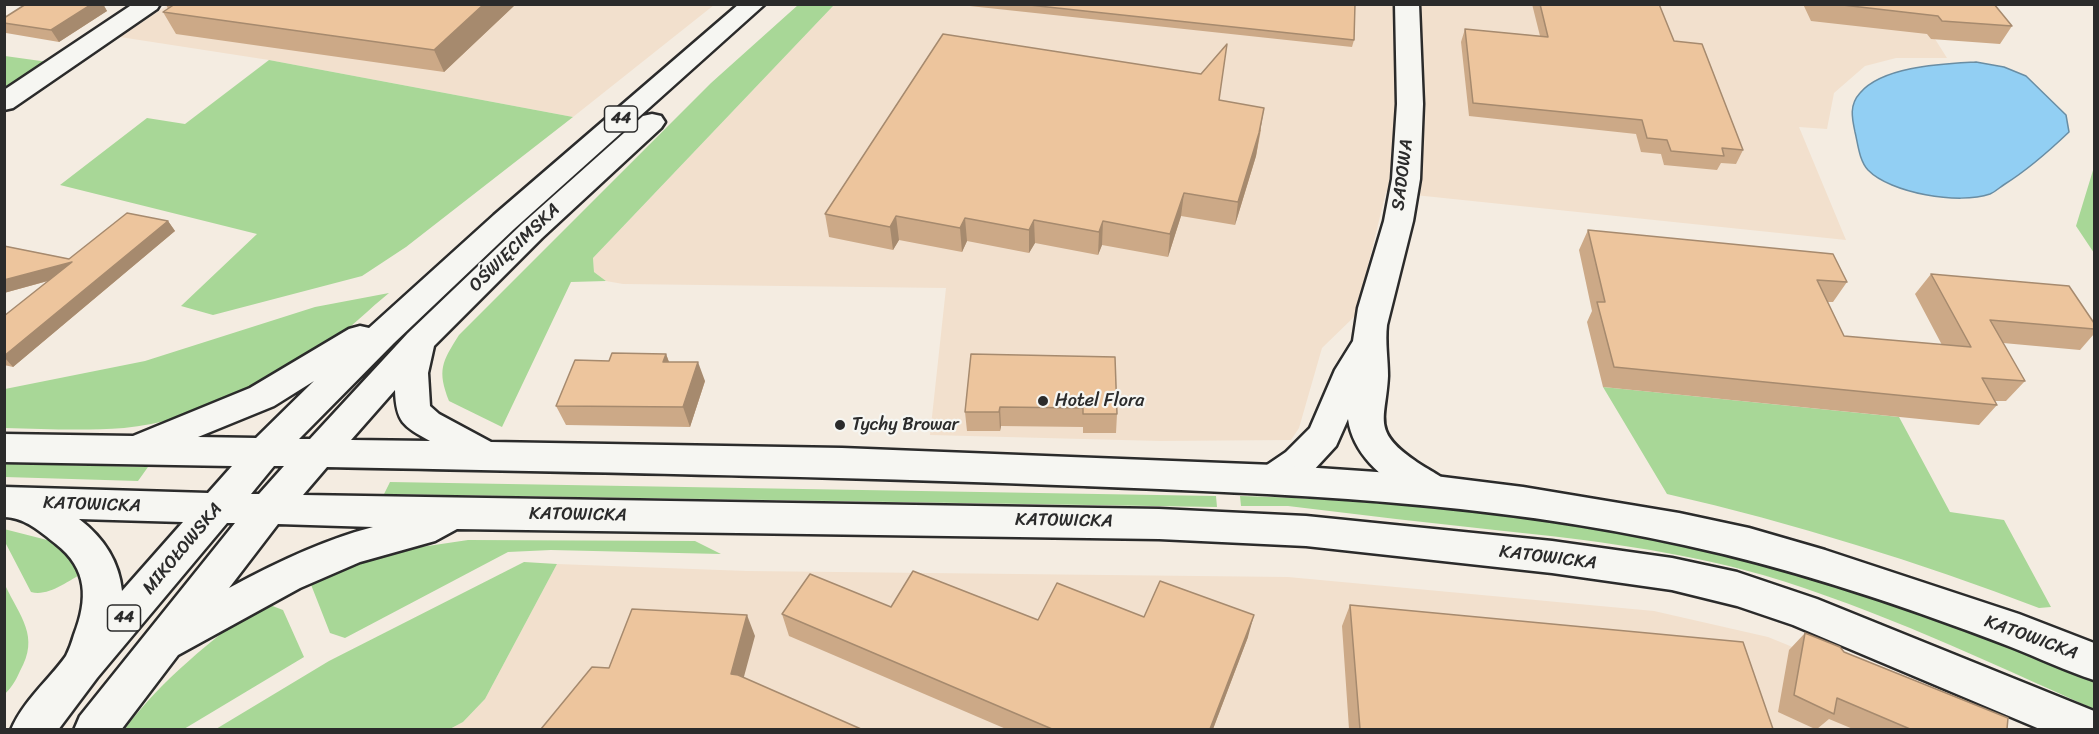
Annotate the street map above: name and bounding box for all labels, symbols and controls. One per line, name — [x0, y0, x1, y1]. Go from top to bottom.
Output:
road number: 44 — [604, 106, 638, 132]
street label: SADOWA — [1388, 138, 1418, 212]
street label: OŚWIĘCIMSKA — [465, 199, 565, 297]
place label: Hotel Flora — [1055, 390, 1144, 412]
marker: Hotel Flora — [1036, 394, 1050, 408]
place label: Tychy Browar — [852, 414, 959, 436]
marker: Tychy Browar — [833, 418, 847, 432]
street label: KATOWICKA — [43, 492, 141, 518]
street label: MIKOŁOWSKA — [138, 499, 228, 599]
street label: KATOWICKA — [529, 503, 627, 527]
street label: KATOWICKA — [1015, 509, 1113, 533]
street label: KATOWICKA — [1498, 541, 1598, 575]
road number: 44 — [108, 605, 140, 631]
street label: KATOWICKA — [1981, 611, 2081, 665]

